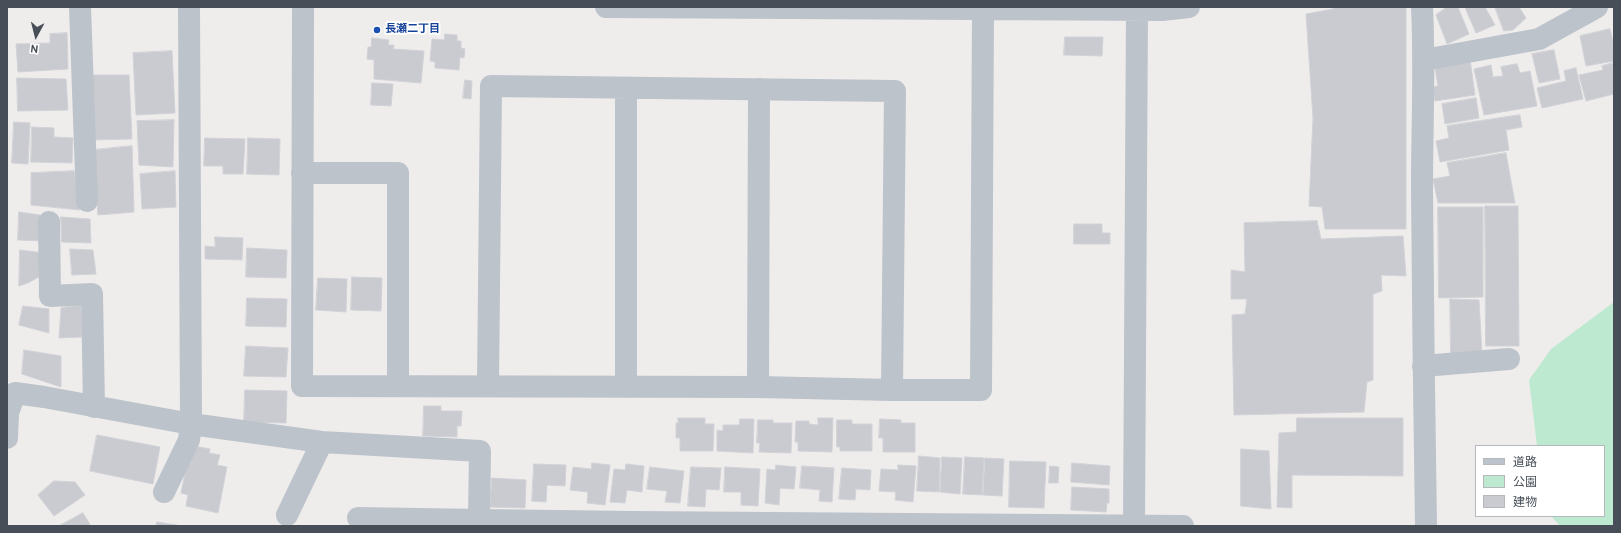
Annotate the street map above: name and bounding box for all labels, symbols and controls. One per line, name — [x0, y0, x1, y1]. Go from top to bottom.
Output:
north arrow — [16, 16, 56, 56]
place label: 長瀬二丁目 — [385, 23, 440, 37]
marker: 長瀬二丁目 — [372, 25, 382, 35]
text: N — [30, 40, 39, 55]
legend — [1475, 445, 1605, 517]
text: 道路 — [1513, 455, 1537, 471]
text: 公園 — [1513, 475, 1537, 491]
text: 建物 — [1513, 495, 1537, 511]

